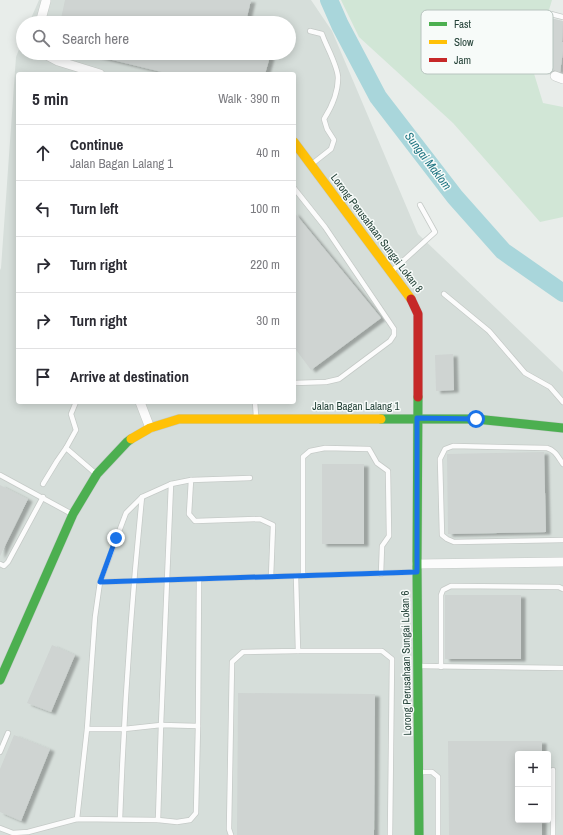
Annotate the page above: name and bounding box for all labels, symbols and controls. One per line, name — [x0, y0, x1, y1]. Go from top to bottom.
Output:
legend — [421, 10, 553, 74]
search box — [16, 16, 296, 60]
text: Fast — [454, 17, 472, 31]
icon: search — [30, 27, 52, 49]
text: Search here — [62, 28, 129, 49]
text: Slow — [454, 35, 474, 49]
text: Jam — [454, 53, 471, 67]
text: 5 min — [32, 87, 68, 110]
text: Walk · 390 m — [218, 90, 280, 107]
water label: Sungai Maklom — [401, 129, 455, 193]
text: Continue — [70, 134, 123, 155]
icon: ahead — [32, 142, 54, 164]
text: 40 m — [256, 144, 280, 161]
text: Jalan Bagan Lalang 1 — [70, 155, 173, 172]
street label: Lorong Perusahaan Sungai Lokan 8 — [328, 171, 426, 295]
icon: left — [32, 198, 54, 220]
text: Turn left — [70, 198, 118, 219]
text: 100 m — [250, 200, 280, 217]
icon: right — [32, 254, 54, 276]
text: Turn right — [70, 254, 127, 275]
text: 220 m — [250, 256, 280, 273]
icon: right — [32, 310, 54, 332]
text: Turn right — [70, 310, 127, 331]
text: 30 m — [256, 312, 280, 329]
icon: arrive — [32, 366, 54, 388]
text: Arrive at destination — [70, 366, 189, 387]
street label: Jalan Bagan Lalang 1 — [312, 399, 400, 413]
route start — [467, 410, 485, 428]
route end — [107, 529, 125, 547]
street label: Lorong Perusahaan Sungai Lokan 6 — [398, 590, 414, 736]
map controls — [515, 751, 551, 823]
button: + — [515, 751, 551, 787]
button: − — [515, 787, 551, 823]

